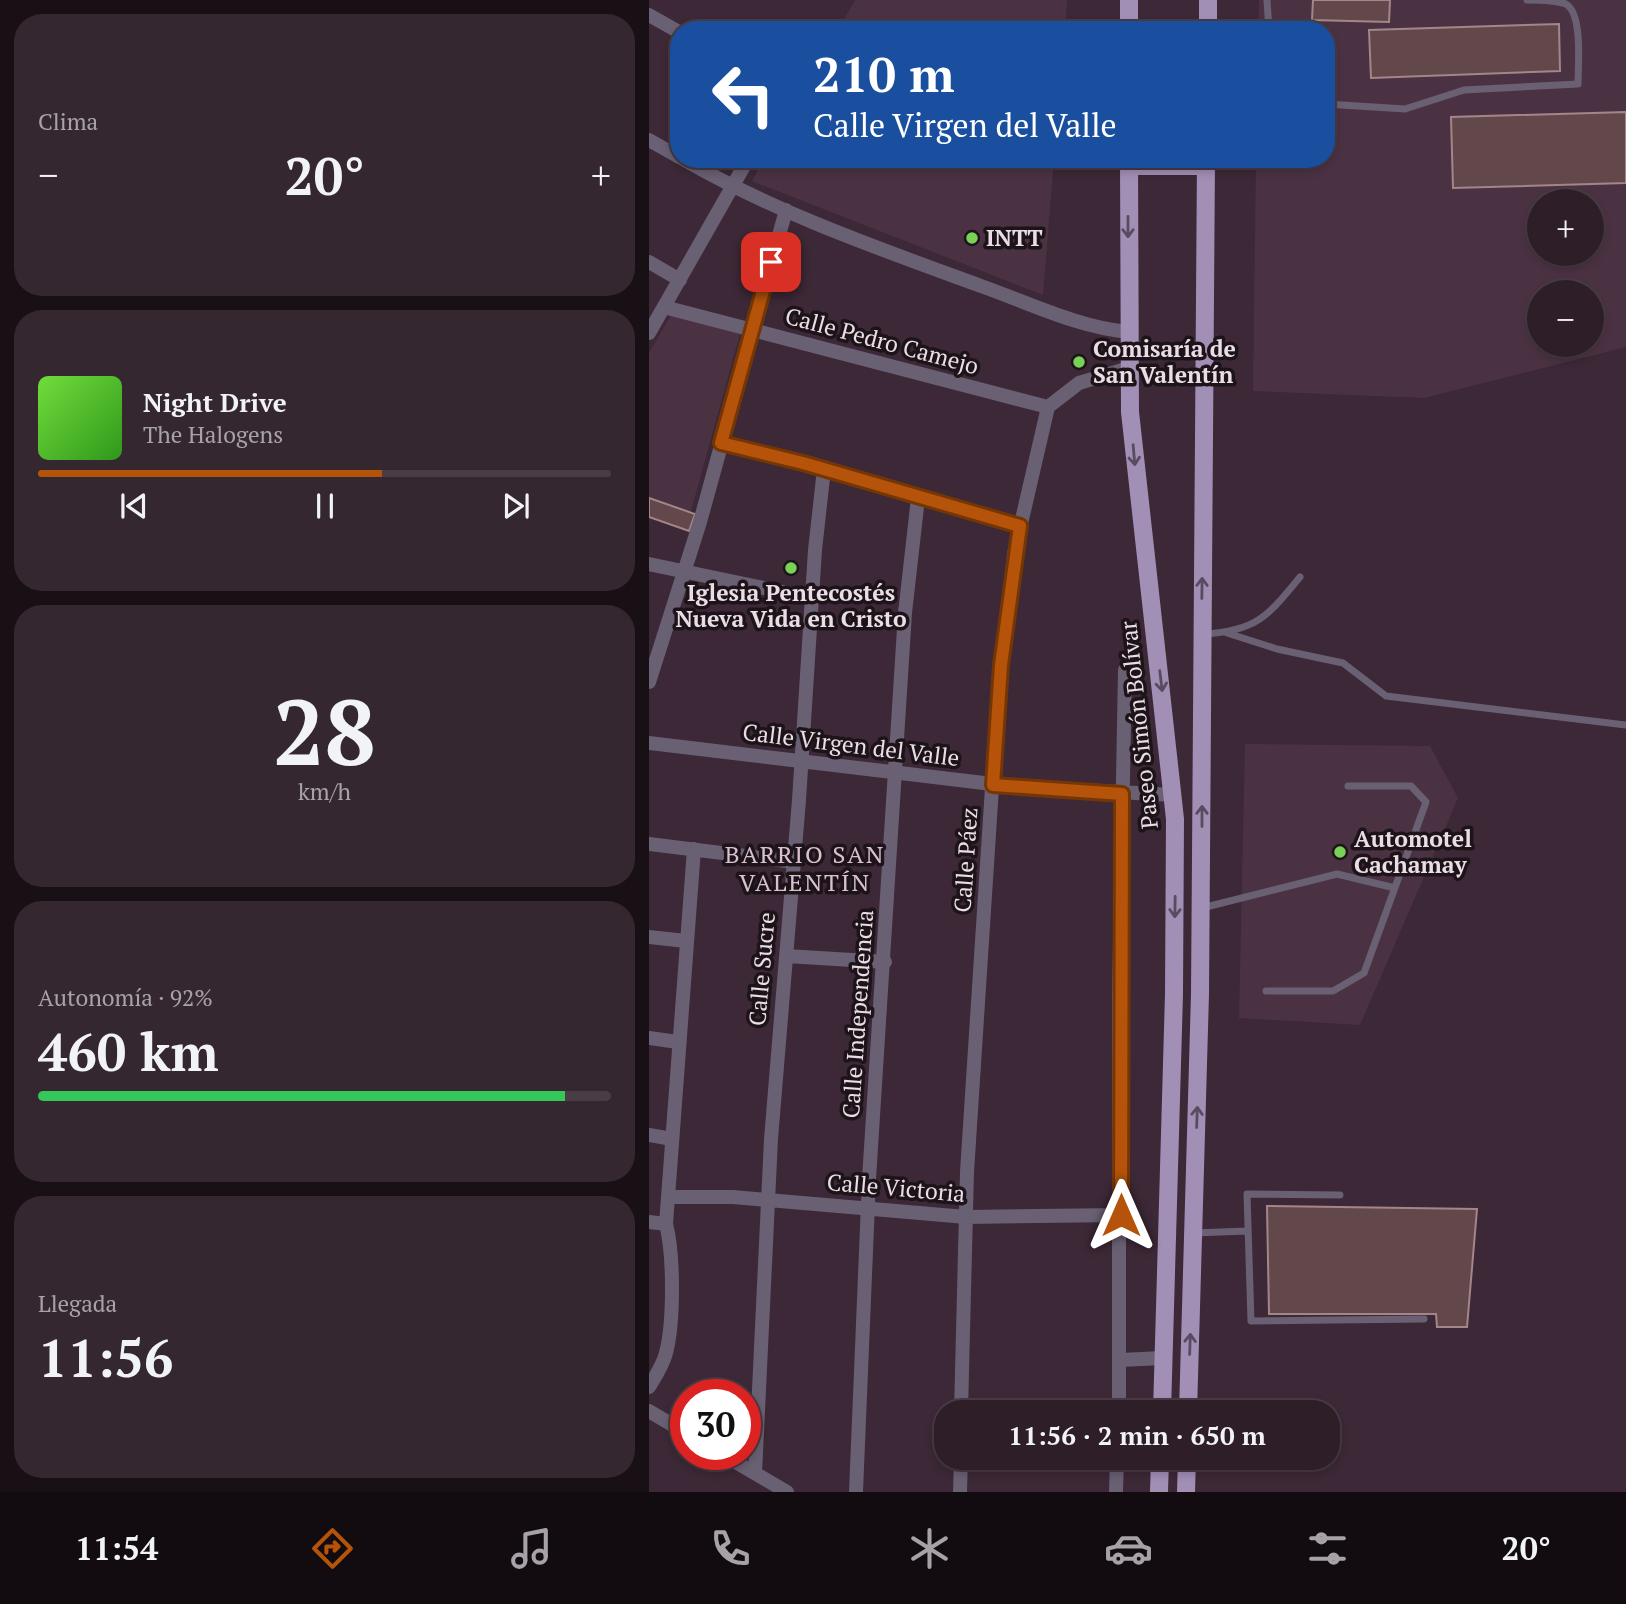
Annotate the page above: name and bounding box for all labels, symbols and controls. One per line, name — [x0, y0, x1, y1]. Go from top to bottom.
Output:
text: 210 m — [813, 41, 955, 106]
icon: left — [698, 49, 789, 140]
text: Calle Virgen del Valle — [813, 104, 1117, 146]
text: Clima — [38, 106, 98, 137]
text: 20° — [284, 141, 365, 210]
text: − — [38, 150, 58, 200]
text: + — [591, 150, 611, 200]
map controls — [1527, 189, 1604, 357]
button: + — [1527, 189, 1604, 266]
one-way arrow — [1121, 216, 1135, 239]
place label: INTT — [986, 222, 1043, 253]
marker: INTT — [964, 230, 980, 246]
pin — [741, 232, 801, 292]
icon: arrive — [752, 243, 790, 281]
button: − — [1527, 280, 1604, 357]
street label: Calle Pedro Camejo — [782, 300, 982, 381]
place label: Comisaría de San Valentín — [1093, 333, 1236, 390]
marker: Comisaría de San Valentín — [1071, 354, 1087, 370]
text: Night Drive — [143, 385, 287, 419]
text: The Halogens — [143, 419, 283, 450]
one-way arrow — [1128, 443, 1141, 466]
icon: previous — [115, 487, 153, 525]
icon: pause — [306, 487, 344, 525]
icon: next — [497, 487, 535, 525]
marker: Iglesia Pentecostés Nueva Vida en Cristo — [783, 560, 799, 576]
place label: Iglesia Pentecostés Nueva Vida en Cristo — [675, 577, 907, 634]
one-way arrow — [1195, 577, 1209, 600]
street label: Paseo Simón Bolívar — [1112, 619, 1165, 831]
one-way arrow — [1155, 669, 1168, 691]
text: 28 — [273, 670, 376, 791]
street label: Calle Virgen del Valle — [741, 716, 961, 773]
text: km/h — [298, 776, 351, 807]
one-way arrow — [1195, 804, 1209, 827]
street label: Calle Páez — [946, 806, 985, 914]
place label: Automotel Cachamay — [1354, 823, 1472, 880]
district label: BARRIO SAN VALENTÍN — [725, 838, 885, 898]
marker: Automotel Cachamay — [1332, 844, 1348, 860]
one-way arrow — [1168, 896, 1182, 919]
street label: Calle Independencia — [835, 908, 880, 1119]
street label: Calle Sucre — [741, 911, 782, 1027]
text: Autonomía · 92% — [38, 982, 213, 1013]
text: 460 km — [38, 1017, 219, 1086]
one-way arrow — [1190, 1105, 1204, 1128]
street label: Calle Victoria — [826, 1166, 967, 1209]
position arrow — [1084, 1178, 1158, 1252]
text: Llegada — [38, 1288, 117, 1319]
text: 11:56 — [38, 1323, 173, 1392]
one-way arrow — [1184, 1333, 1197, 1356]
speed limit sign: 30 — [670, 1379, 761, 1470]
text: 11:56 · 2 min · 650 m — [1008, 1418, 1266, 1452]
icon: directions — [308, 1524, 357, 1573]
icon: music — [507, 1524, 556, 1573]
icon: phone — [706, 1524, 755, 1573]
icon: climate — [905, 1524, 954, 1573]
icon: car — [1104, 1524, 1153, 1573]
icon: filters — [1303, 1524, 1352, 1573]
text: 11:54 — [75, 1527, 158, 1569]
text: 20° — [1502, 1527, 1551, 1569]

